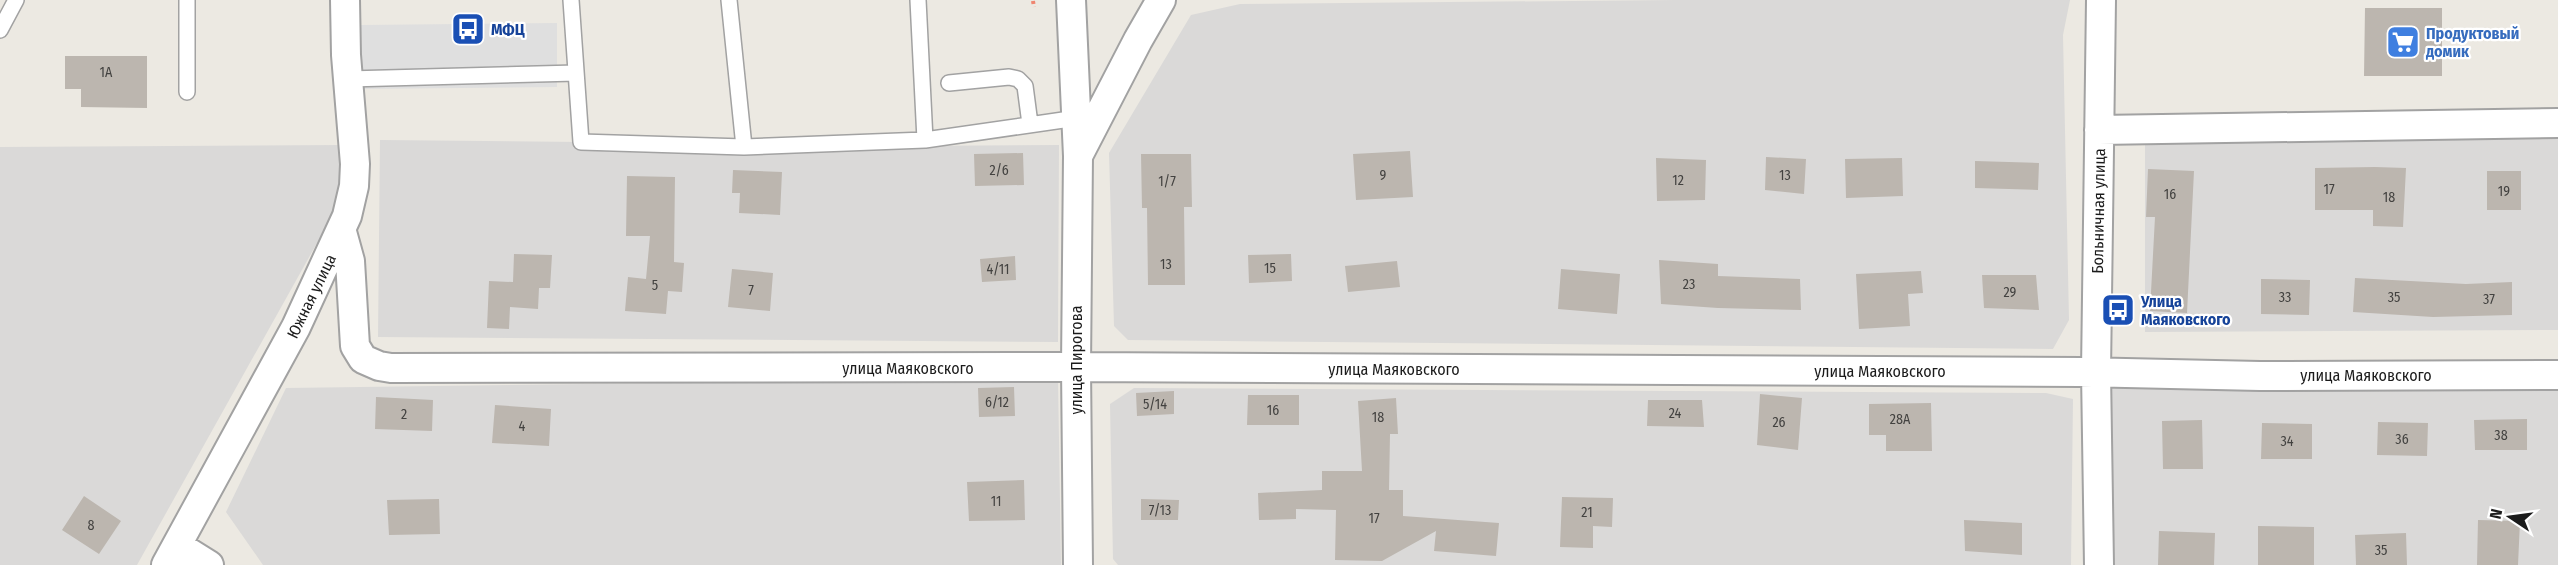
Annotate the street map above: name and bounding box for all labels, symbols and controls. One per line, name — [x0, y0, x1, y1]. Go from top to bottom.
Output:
bus stop icon: МФЦ — [450, 11, 486, 47]
place label: МФЦ — [491, 20, 525, 39]
supermarket icon: Продуктовый домик — [2385, 24, 2421, 60]
place label: Продуктовый домик — [2425, 24, 2519, 61]
house number: 1А — [100, 64, 113, 81]
street label: Больничная улица — [2088, 148, 2109, 274]
house number: 2/6 — [989, 162, 1009, 179]
house number: 9 — [1380, 167, 1387, 184]
house number: 13 — [1779, 167, 1791, 184]
house number: 12 — [1672, 172, 1684, 189]
house number: 1/7 — [1158, 173, 1176, 190]
house number: 17 — [2323, 181, 2335, 198]
house number: 19 — [2498, 183, 2510, 200]
house number: 16 — [2164, 186, 2176, 203]
house number: 18 — [2383, 189, 2395, 206]
street label: Южная улица — [283, 251, 340, 341]
house number: 13 — [1160, 256, 1172, 273]
house number: 15 — [1264, 260, 1276, 277]
house number: 4/11 — [987, 261, 1009, 278]
house number: 23 — [1683, 276, 1695, 293]
house number: 5 — [652, 277, 658, 294]
house number: 7 — [748, 282, 754, 299]
house number: 29 — [2004, 284, 2017, 301]
house number: 33 — [2279, 289, 2291, 306]
house number: 35 — [2388, 289, 2400, 306]
house number: 37 — [2483, 291, 2495, 308]
bus stop icon: Улица Маяковского — [2100, 292, 2136, 328]
place label: Улица Маяковского — [2140, 292, 2231, 329]
street label: улица Пирогова — [1067, 305, 1086, 414]
street label: улица Маяковского — [842, 359, 974, 378]
street label: улица Маяковского — [1328, 360, 1460, 379]
street label: улица Маяковского — [1814, 362, 1946, 381]
street label: улица Маяковского — [2300, 366, 2432, 385]
house number: 6/12 — [985, 394, 1009, 411]
house number: 5/14 — [1143, 396, 1167, 413]
house number: 16 — [1267, 402, 1279, 419]
house number: 24 — [1669, 405, 1682, 422]
house number: 2 — [401, 406, 407, 423]
house number: 18 — [1372, 409, 1384, 426]
house number: 28А — [1890, 411, 1911, 428]
house number: 26 — [1772, 414, 1786, 431]
house number: 4 — [519, 418, 526, 435]
house number: 38 — [2494, 427, 2508, 444]
house number: 36 — [2395, 431, 2409, 448]
house number: 34 — [2280, 433, 2294, 450]
north arrow — [2480, 487, 2540, 547]
house number: 11 — [991, 493, 1001, 510]
house number: 7/13 — [1149, 502, 1171, 519]
house number: 21 — [1581, 504, 1593, 521]
text: N — [2486, 507, 2506, 521]
house number: 17 — [1368, 510, 1380, 527]
house number: 8 — [88, 517, 95, 534]
house number: 35 — [2375, 542, 2387, 559]

